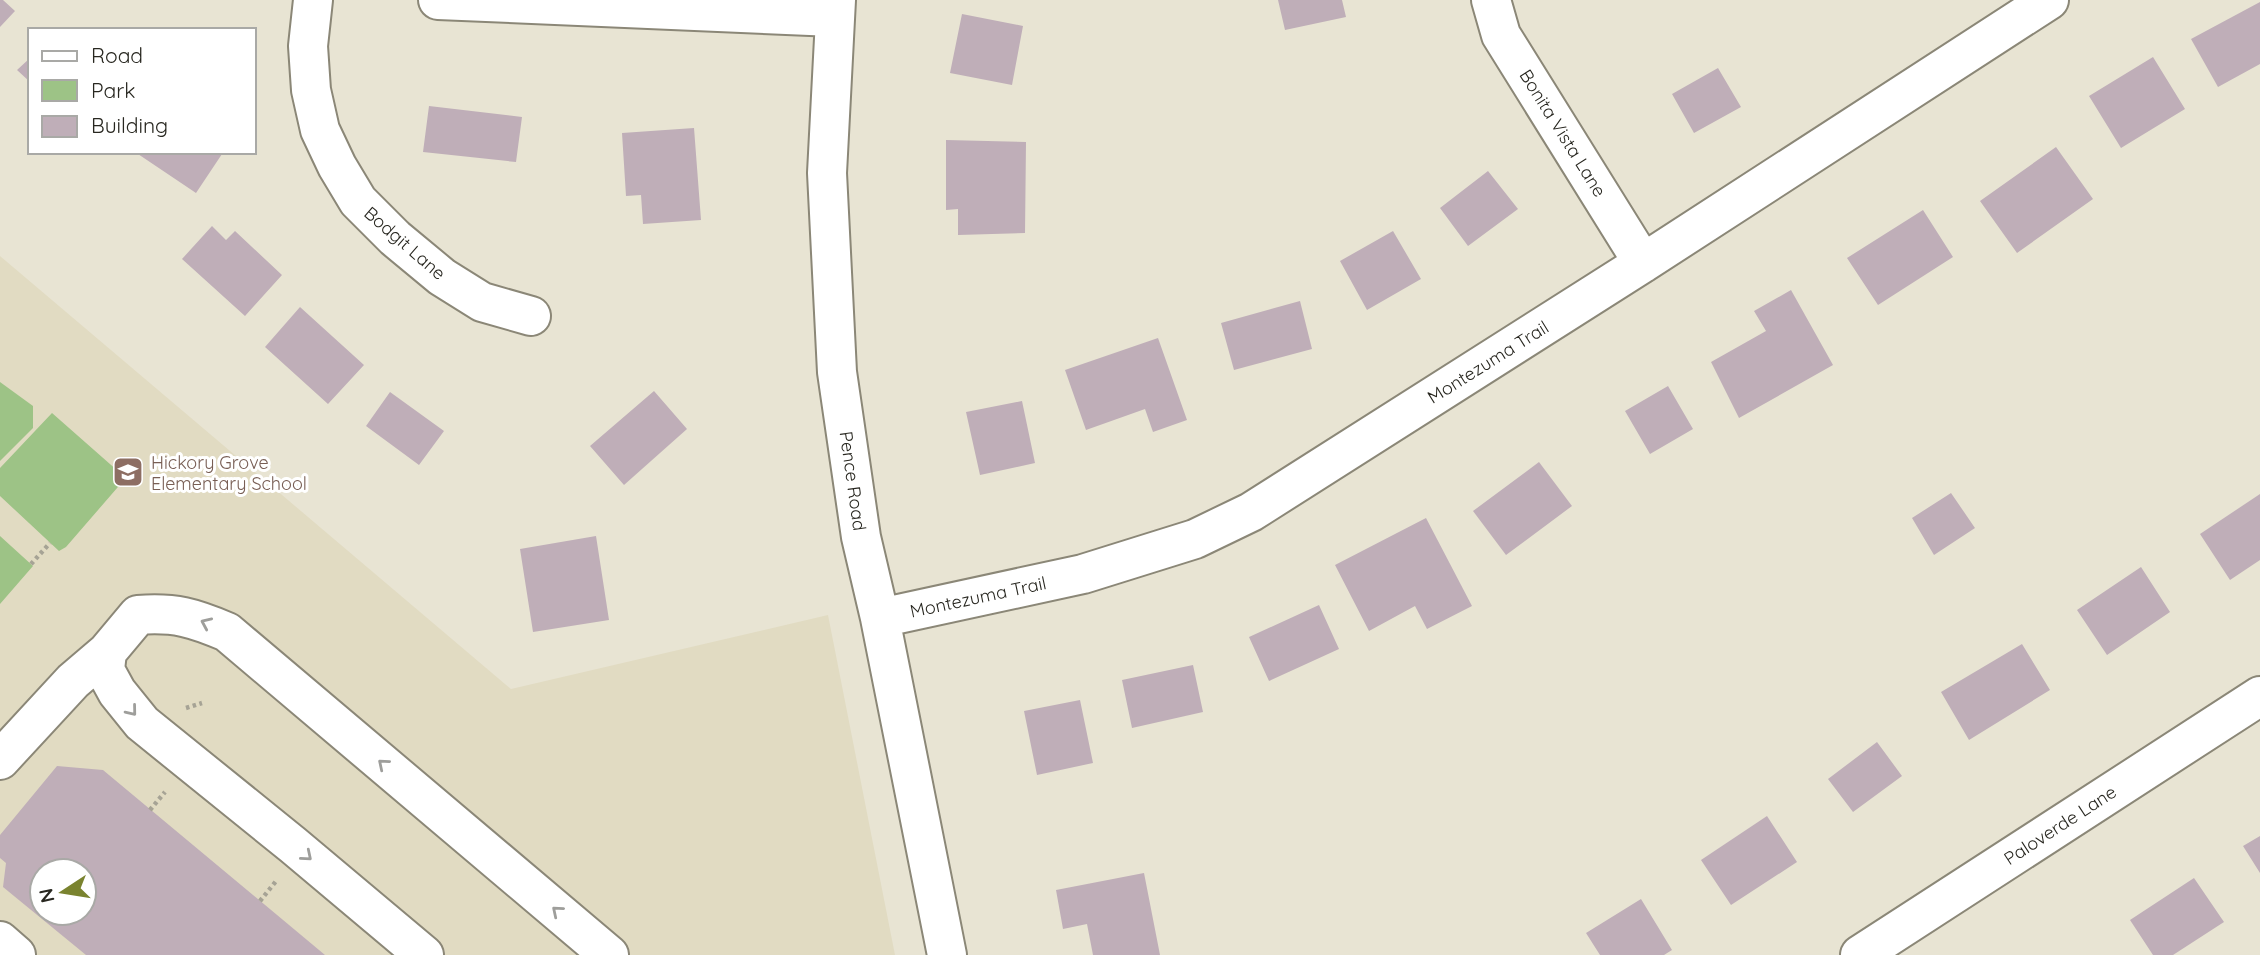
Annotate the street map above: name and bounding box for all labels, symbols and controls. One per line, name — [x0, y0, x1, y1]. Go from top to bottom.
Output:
legend — [28, 28, 256, 154]
text: Road — [91, 42, 143, 68]
street label: Bonita Vista Lane — [1515, 65, 1611, 201]
text: Park — [91, 77, 135, 103]
text: Building — [91, 112, 168, 138]
street label: Bodgit Lane — [359, 201, 451, 285]
street label: Montezuma Trail — [1423, 315, 1553, 409]
street label: Pence Road — [835, 430, 871, 532]
place label: Hickory Grove Elementary School — [151, 451, 307, 495]
school or university icon: Hickory Grove Elementary School — [111, 455, 145, 489]
street label: Montezuma Trail — [908, 571, 1048, 623]
one-way arrow — [201, 617, 213, 631]
one-way arrow — [124, 703, 136, 716]
one-way arrow — [379, 760, 392, 772]
street label: Paloverde Lane — [1999, 780, 2121, 870]
one-way arrow — [299, 848, 312, 860]
north arrow — [28, 857, 98, 927]
text: N — [33, 886, 60, 905]
one-way arrow — [552, 907, 565, 919]

